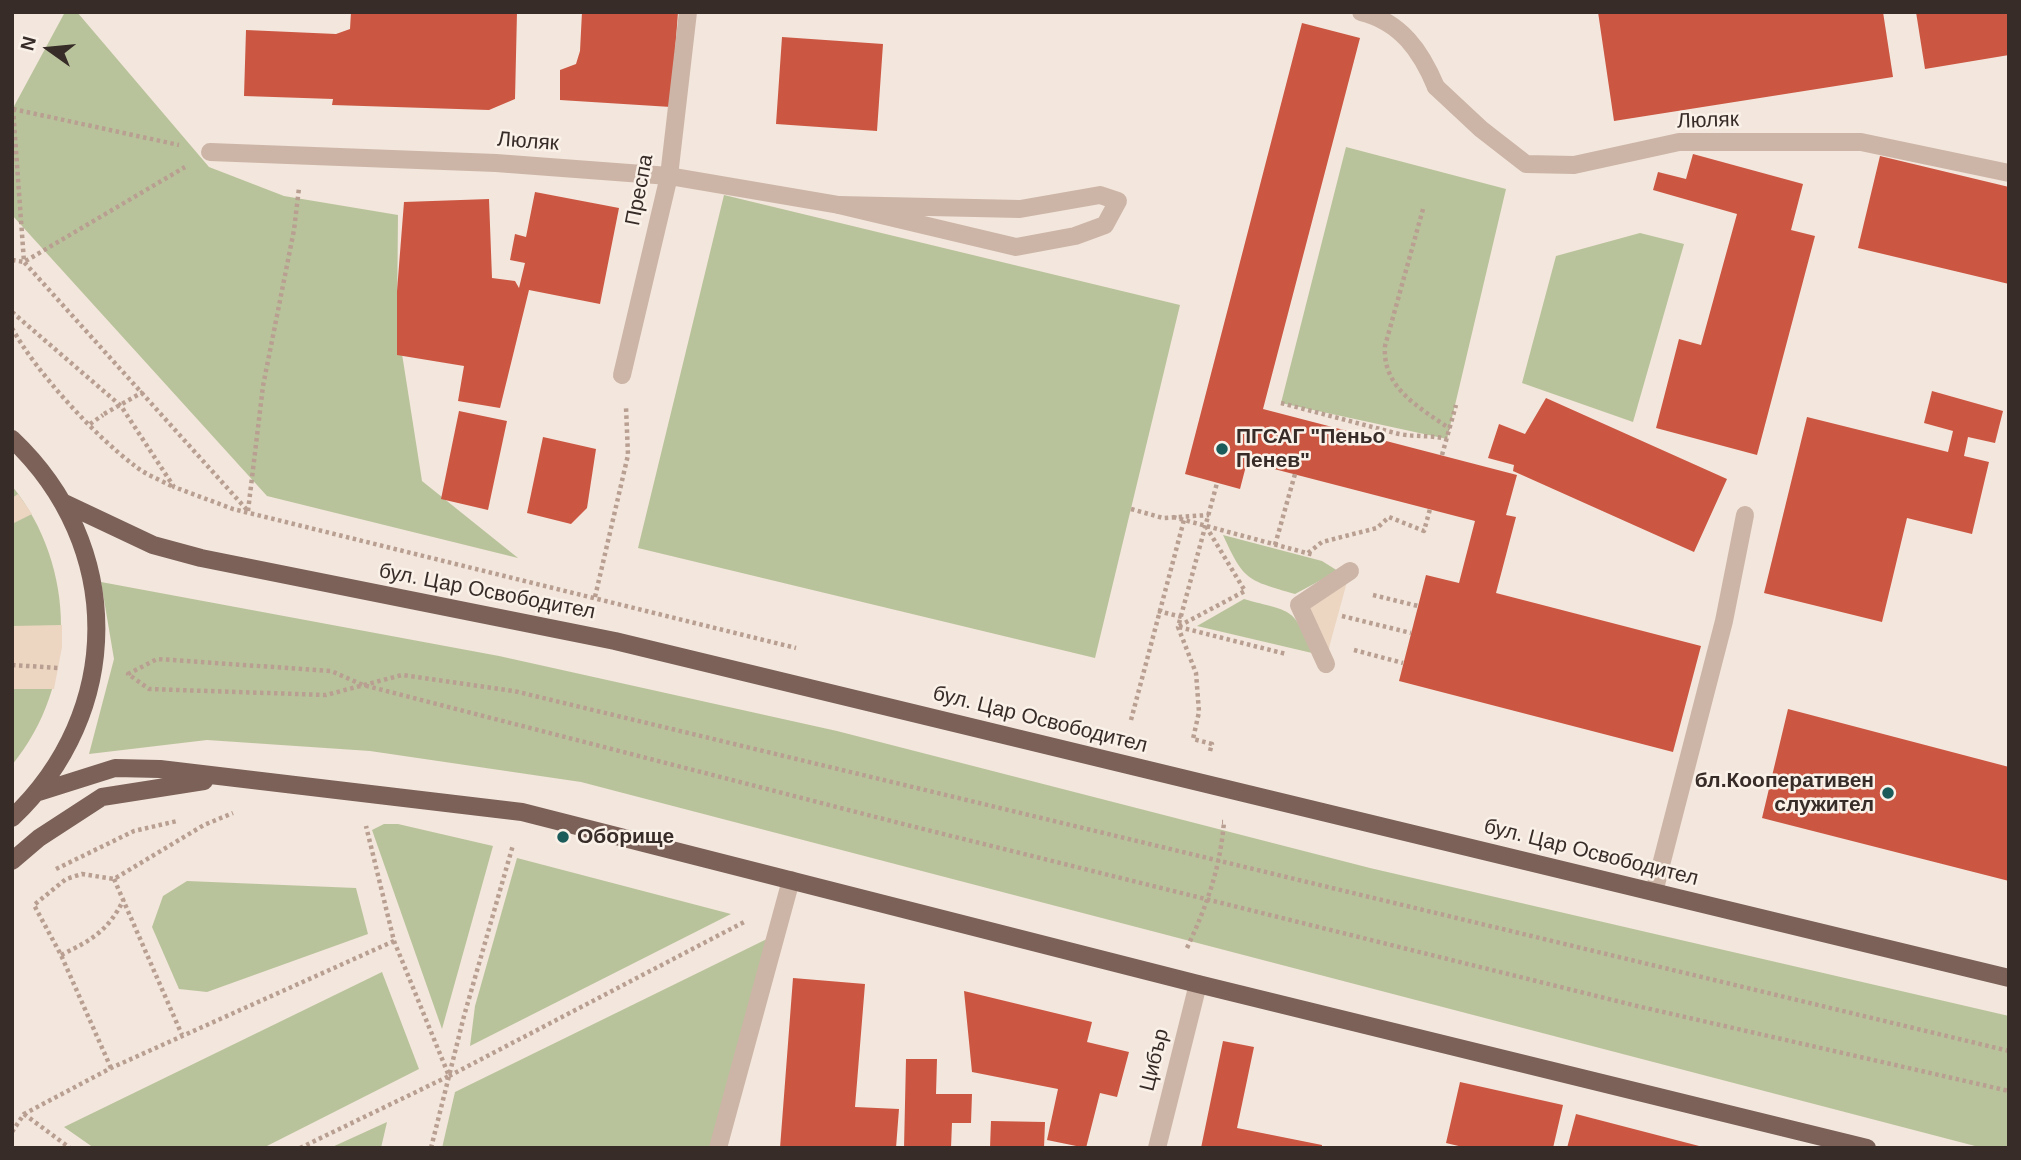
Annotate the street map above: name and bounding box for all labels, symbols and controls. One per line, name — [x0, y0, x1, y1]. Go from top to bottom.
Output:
north arrow — [14, 14, 84, 84]
text: N — [16, 34, 40, 53]
street label: Люляк — [1677, 107, 1739, 135]
street label: Люляк — [496, 127, 560, 157]
street label: Преспа — [621, 152, 659, 228]
place label: ПГСАГ "Пеньо Пенев" — [1236, 424, 1385, 474]
marker: ПГСАГ "Пеньо Пенев" — [1214, 441, 1230, 457]
street label: бул. Цар Освободител — [377, 559, 597, 625]
street label: бул. Цар Освободител — [930, 681, 1150, 759]
place label: бл.Кооперативен служител — [1695, 768, 1874, 818]
marker: бл.Кооперативен служител — [1880, 785, 1896, 801]
street label: бул. Цар Освободител — [1481, 814, 1701, 892]
place label: Оборище — [577, 824, 674, 850]
marker: Оборище — [555, 829, 571, 845]
street label: Цибър — [1135, 1026, 1175, 1094]

